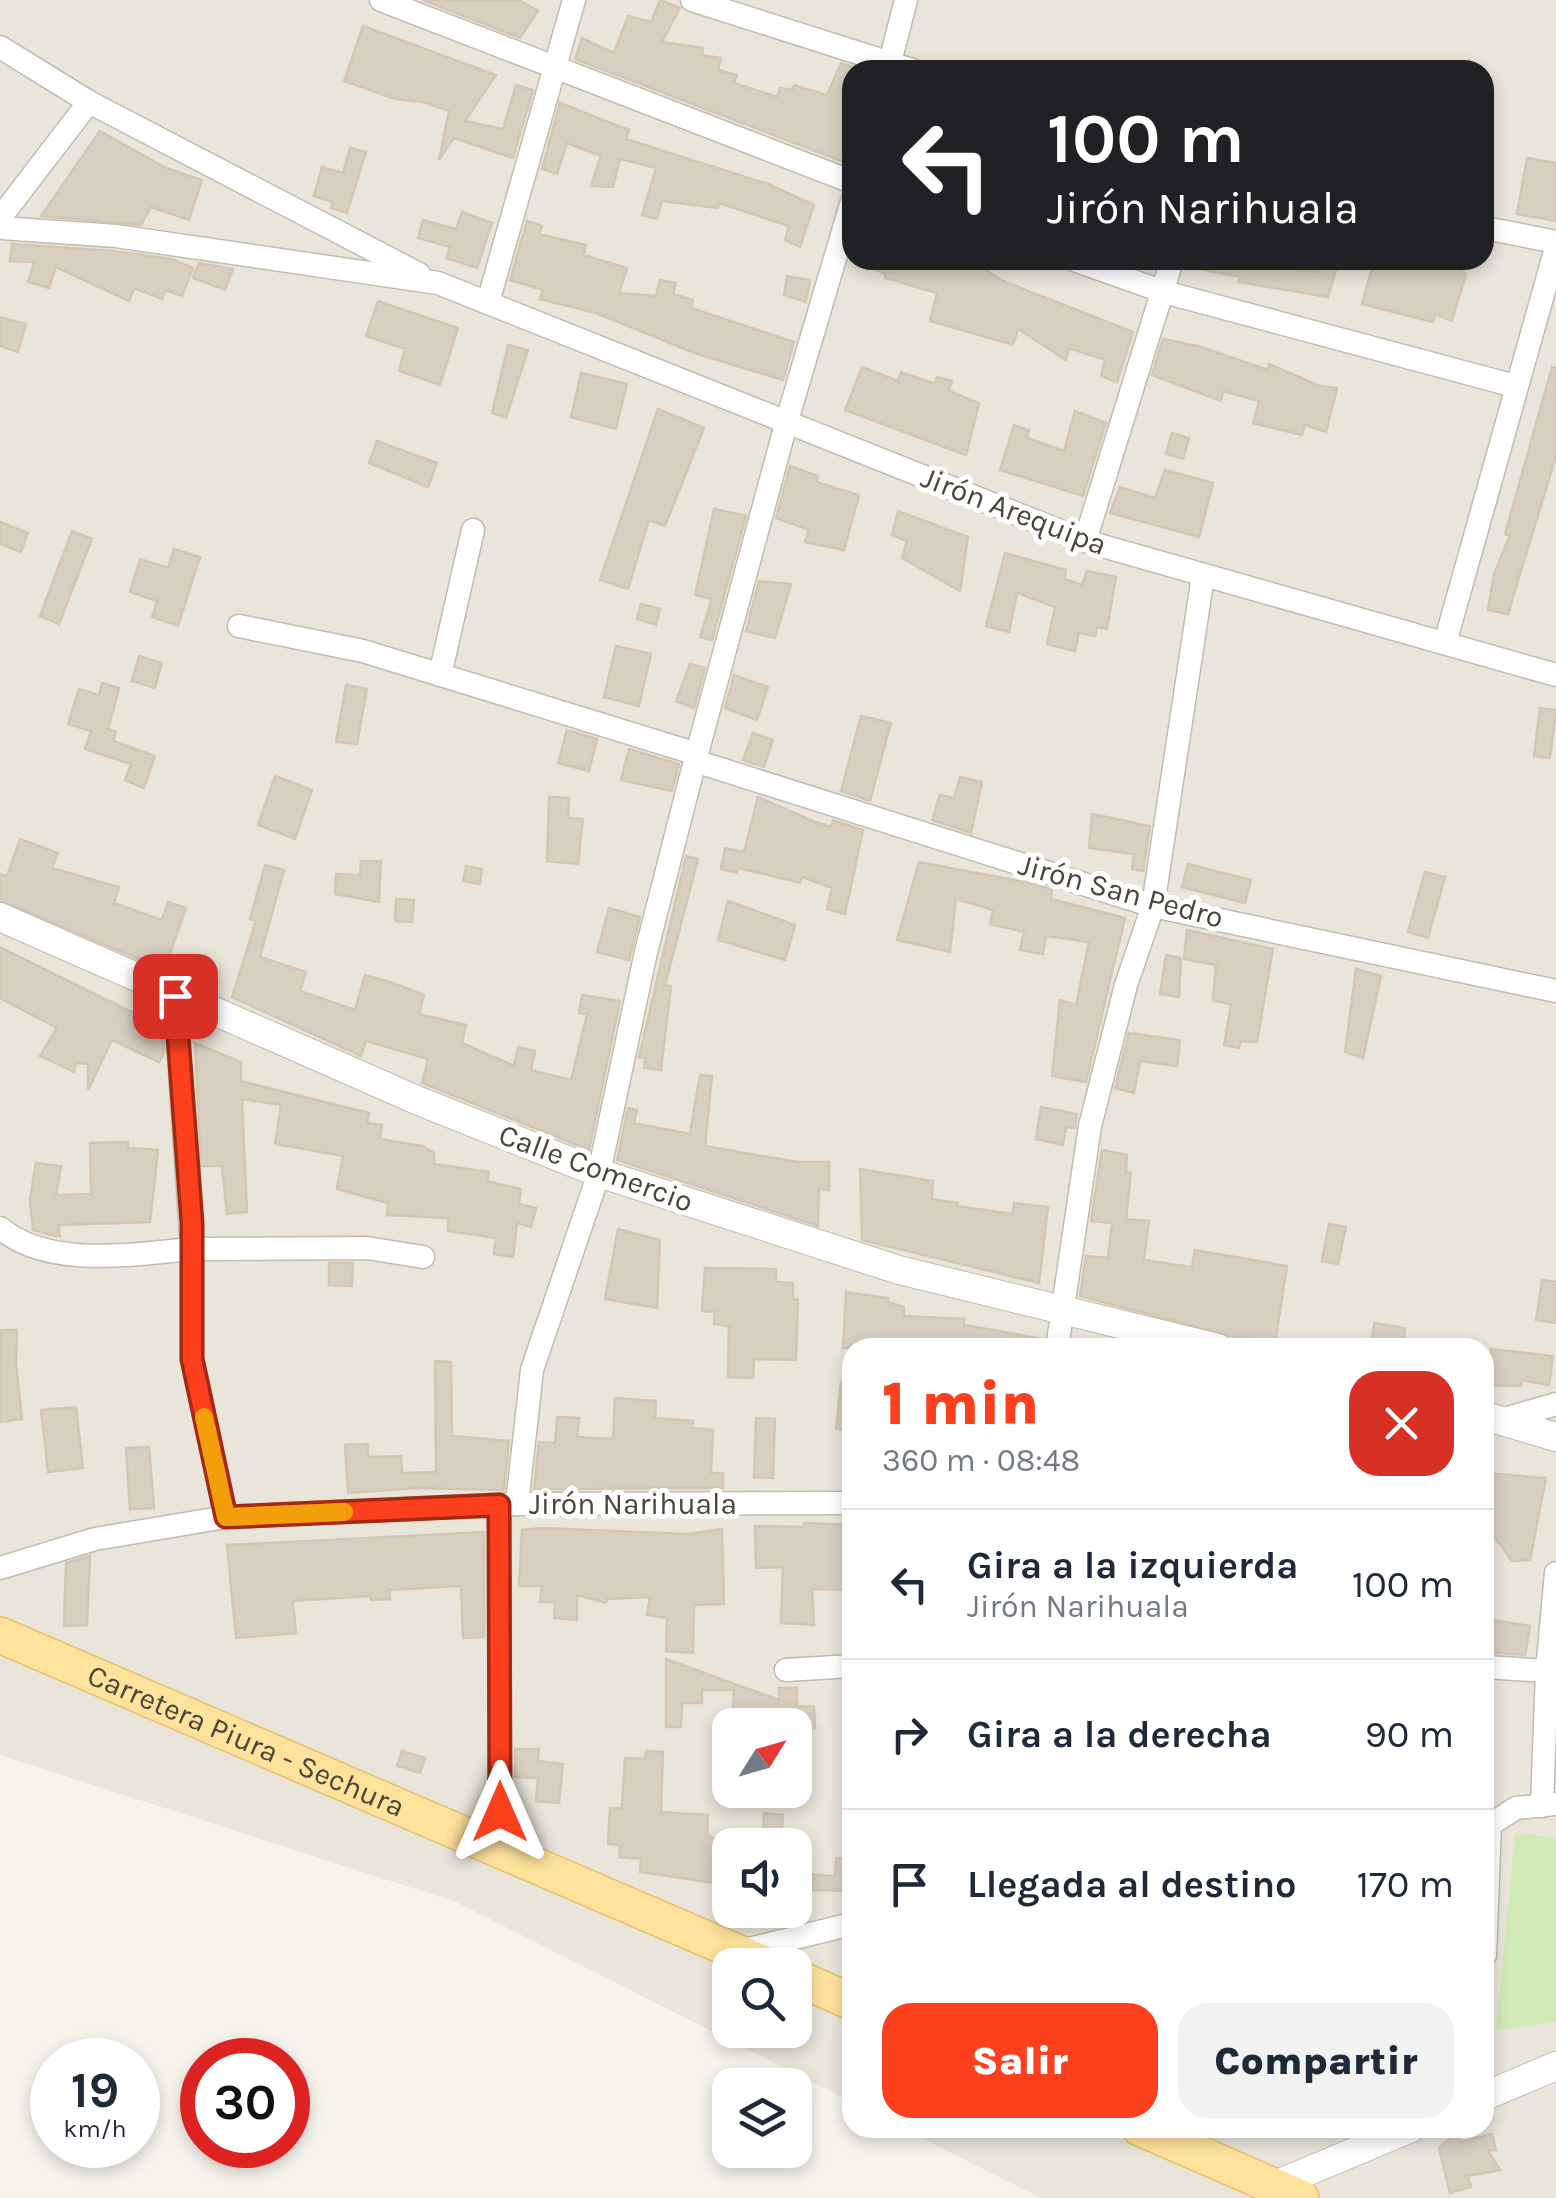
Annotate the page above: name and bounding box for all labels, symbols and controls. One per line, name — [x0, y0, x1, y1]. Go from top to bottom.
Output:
text: 100 m — [1047, 98, 1245, 180]
icon: left — [882, 100, 1012, 230]
text: Jirón Narihuala — [1047, 182, 1359, 234]
street label: Jirón Arequipa — [916, 459, 1112, 563]
street label: Jirón San Pedro — [1015, 846, 1227, 936]
pin — [133, 954, 218, 1039]
icon: arrive — [148, 969, 203, 1024]
street label: Calle Comercio — [494, 1116, 698, 1220]
text: 1 min — [882, 1369, 1039, 1439]
button: close — [1349, 1371, 1454, 1476]
text: 360 m · 08:48 — [882, 1442, 1080, 1479]
street label: Jirón Narihuala — [529, 1486, 737, 1522]
text: Gira a la izquierda — [967, 1543, 1299, 1588]
icon: left — [882, 1557, 937, 1612]
text: 100 m — [1352, 1562, 1454, 1607]
text: Jirón Narihuala — [967, 1588, 1189, 1625]
street label: Carretera Piura - Sechura — [82, 1657, 410, 1825]
icon: right — [882, 1707, 937, 1762]
north arrow — [712, 1708, 812, 1808]
map controls — [712, 1708, 812, 2168]
text: Gira a la derecha — [967, 1712, 1272, 1757]
text: 90 m — [1365, 1712, 1454, 1757]
position arrow — [448, 1760, 552, 1864]
button: sound — [712, 1828, 812, 1928]
icon: arrive — [882, 1857, 937, 1912]
text: Llegada al destino — [967, 1862, 1297, 1907]
text: 170 m — [1356, 1862, 1454, 1907]
button: search — [712, 1948, 812, 2048]
button: Salir — [882, 2003, 1158, 2118]
button: Compartir — [1178, 2003, 1454, 2118]
speed limit sign: 30 — [180, 2038, 310, 2168]
text: 19 — [71, 2061, 119, 2120]
button: layers — [712, 2068, 812, 2168]
text: km/h — [63, 2114, 127, 2143]

